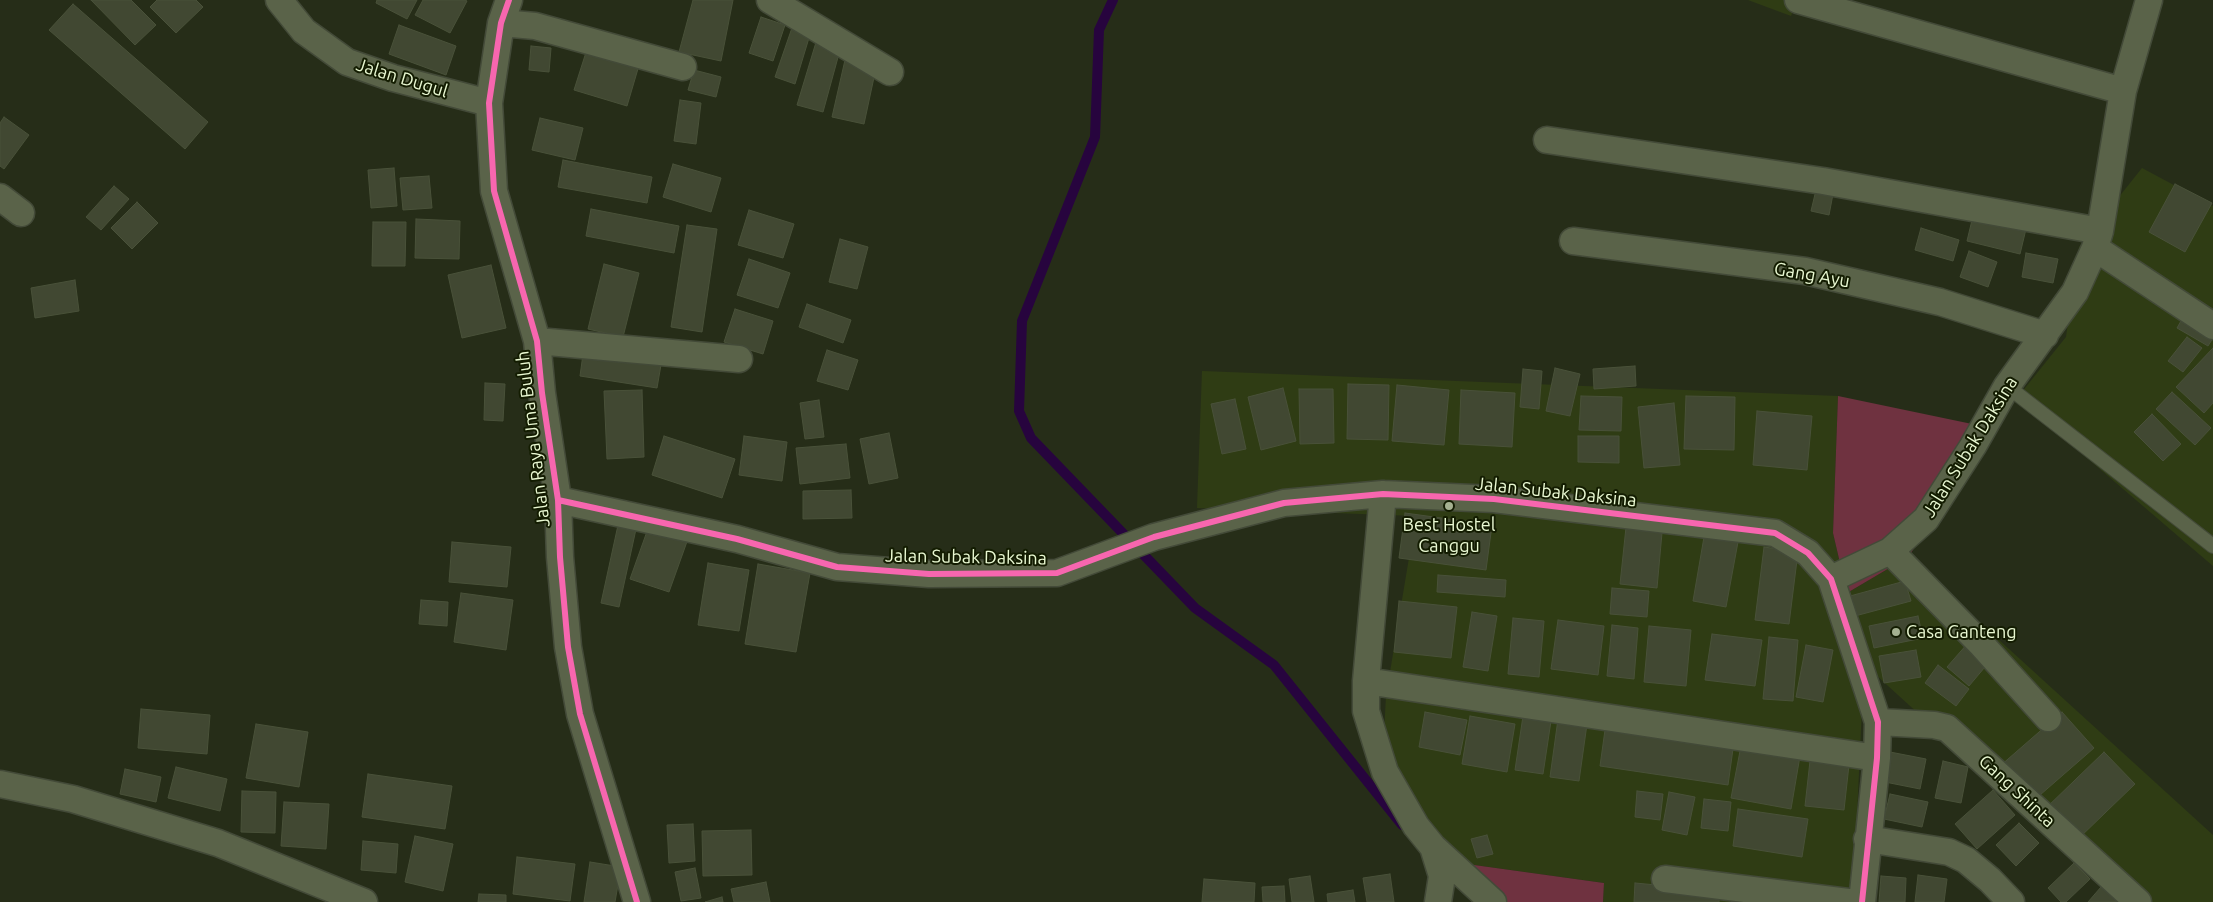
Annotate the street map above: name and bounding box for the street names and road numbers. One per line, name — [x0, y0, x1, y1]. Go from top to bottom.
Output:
street label: Jalan Dugul — [353, 54, 451, 102]
street label: Gang Ayu — [1772, 258, 1852, 292]
street label: Jalan Raya Uma Buluh — [511, 350, 555, 528]
street label: Jalan Subak Daksina — [1918, 373, 2022, 521]
street label: Jalan Subak Daksina — [1474, 473, 1638, 511]
street label: Jalan Subak Daksina — [885, 545, 1047, 569]
street label: Gang Shinta — [1974, 750, 2060, 832]

